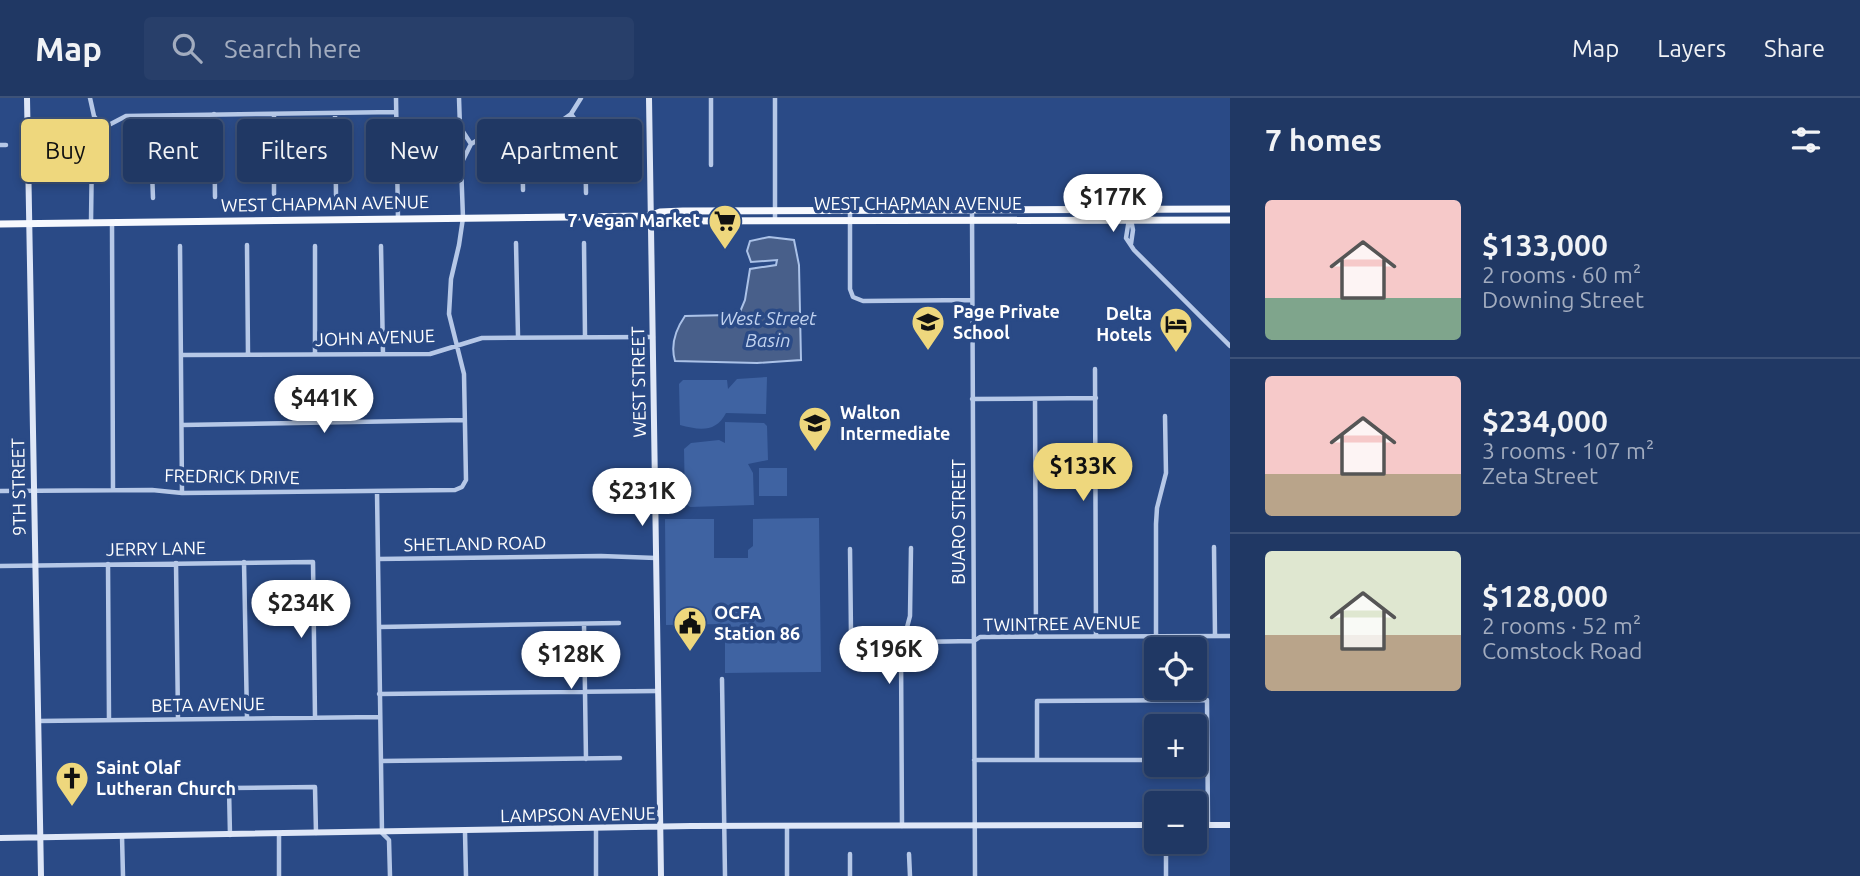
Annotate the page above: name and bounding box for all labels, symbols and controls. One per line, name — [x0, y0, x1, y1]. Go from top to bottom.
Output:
search box — [144, 17, 634, 80]
icon: search — [168, 29, 206, 67]
text: Map — [35, 30, 102, 67]
text: Search here — [224, 34, 362, 63]
text: Map — [1572, 35, 1619, 62]
text: Layers — [1657, 35, 1726, 62]
text: Share — [1764, 35, 1825, 62]
chip: Buy — [21, 119, 109, 182]
chip: Rent — [123, 119, 223, 182]
chip: Filters — [237, 119, 352, 182]
chip: New — [366, 119, 463, 182]
chip: Apartment — [477, 119, 642, 182]
icon: filters — [1787, 121, 1825, 159]
text: 7 homes — [1265, 123, 1382, 157]
pin: $177K — [1064, 174, 1162, 234]
text: $177K — [1079, 184, 1147, 209]
street label: WEST CHAPMAN AVENUE — [221, 191, 429, 215]
street label: WEST CHAPMAN AVENUE — [814, 193, 1022, 213]
supermarket icon: 7 Vegan Market — [706, 202, 744, 251]
place label: 7 Vegan Market — [567, 210, 700, 230]
icon: home — [1321, 228, 1405, 312]
text: $133,000 — [1482, 228, 1608, 262]
text: 2 rooms · 60 m² — [1482, 262, 1641, 287]
text: Downing Street — [1482, 287, 1644, 312]
place label: Page Private School — [953, 301, 1060, 342]
school or university icon: Page Private School — [909, 303, 947, 352]
place label: Delta Hotels — [1096, 303, 1152, 344]
hotel icon: Delta Hotels — [1157, 305, 1195, 354]
water label: West Street Basin — [720, 307, 817, 351]
street label: JOHN AVENUE — [315, 325, 435, 349]
street label: WEST STREET — [627, 326, 649, 438]
pin: $441K — [275, 376, 373, 435]
text: $441K — [290, 385, 358, 410]
place label: Walton Intermediate — [840, 402, 950, 443]
school or university icon: Walton Intermediate — [796, 404, 834, 453]
icon: home — [1321, 404, 1405, 488]
text: $234,000 — [1482, 404, 1608, 438]
street label: 9TH STREET — [7, 438, 29, 536]
text: 3 rooms · 107 m² — [1482, 438, 1654, 463]
pin: $133K — [1034, 444, 1132, 503]
text: $133K — [1049, 453, 1117, 478]
street label: BUARO STREET — [948, 459, 968, 585]
text: Zeta Street — [1482, 463, 1598, 488]
street label: FREDRICK DRIVE — [164, 465, 300, 487]
pin: $231K — [593, 468, 691, 528]
text: $231K — [608, 478, 676, 503]
street label: SHETLAND ROAD — [404, 532, 546, 554]
street label: JERRY LANE — [106, 537, 206, 559]
icon: home — [1321, 579, 1405, 663]
text: $128,000 — [1482, 579, 1608, 613]
pin: $234K — [252, 580, 350, 640]
text: $234K — [267, 590, 335, 615]
place label: OCFA Station 86 — [714, 602, 800, 643]
public building icon: OCFA Station 86 — [671, 604, 709, 653]
street label: TWINTREE AVENUE — [983, 612, 1141, 634]
text: 2 rooms · 52 m² — [1482, 613, 1641, 638]
pin: $196K — [840, 626, 938, 686]
pin: $128K — [522, 632, 620, 691]
text: $196K — [855, 636, 923, 661]
map controls — [1144, 637, 1207, 854]
button: locate — [1144, 637, 1207, 700]
text: Comstock Road — [1482, 638, 1642, 663]
text: $128K — [537, 641, 605, 666]
street label: BETA AVENUE — [151, 693, 265, 715]
button: + — [1144, 714, 1207, 777]
place label: Saint Olaf Lutheran Church — [96, 757, 236, 798]
church icon: Saint Olaf Lutheran Church — [53, 759, 91, 808]
button: − — [1144, 791, 1207, 854]
street label: LAMPSON AVENUE — [500, 803, 656, 825]

